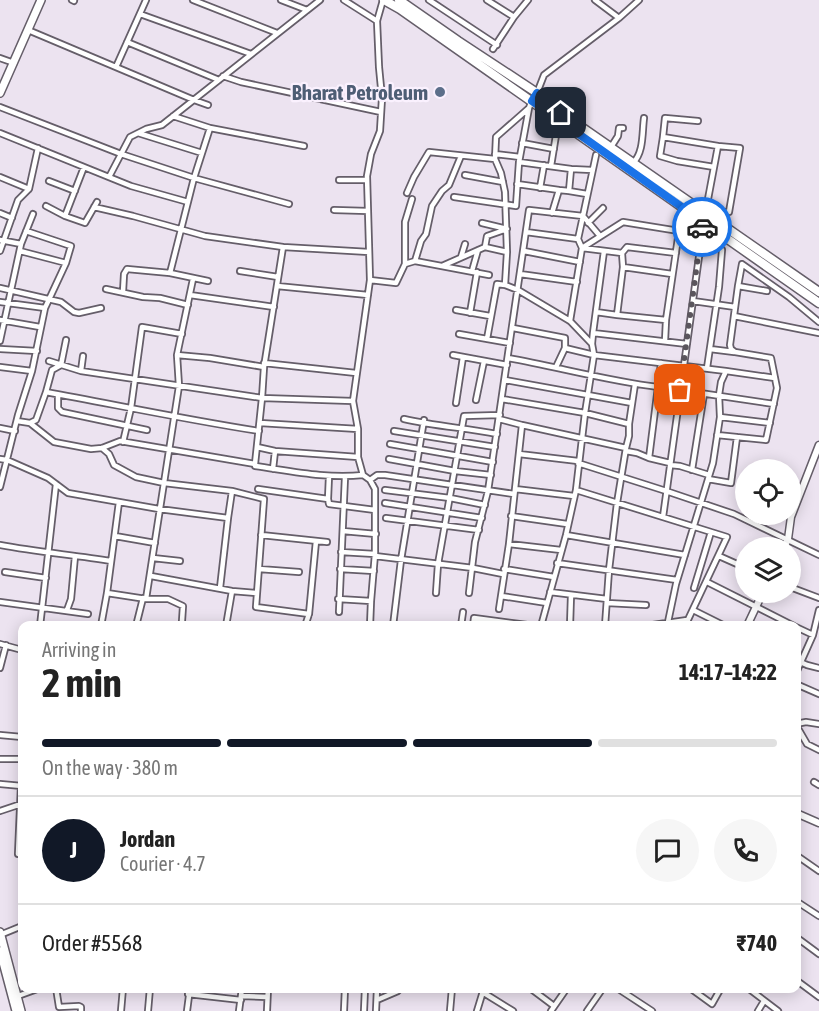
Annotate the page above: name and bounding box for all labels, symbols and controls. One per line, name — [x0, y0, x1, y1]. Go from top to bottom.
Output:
place label: Bharat Petroleum — [292, 80, 428, 104]
marker: Bharat Petroleum — [433, 85, 447, 99]
pin — [535, 87, 586, 138]
icon: home — [544, 96, 577, 129]
courier — [672, 197, 732, 257]
icon: car — [686, 211, 719, 244]
pin — [654, 364, 705, 415]
icon: bag — [663, 373, 696, 406]
map controls — [735, 459, 801, 603]
button: locate — [735, 459, 801, 525]
button: layers — [735, 537, 801, 603]
text: Arriving in — [42, 638, 116, 661]
text: 14:17–14:22 — [679, 659, 777, 685]
text: 2 min — [42, 661, 122, 705]
text: On the way · 380 m — [42, 756, 178, 779]
button: chat — [636, 819, 699, 882]
button: phone — [714, 819, 777, 882]
text: Jordan — [120, 826, 175, 852]
text: J — [70, 837, 77, 863]
text: Courier · 4.7 — [120, 852, 206, 875]
text: Order #5568 — [42, 930, 142, 956]
text: ₹740 — [737, 930, 777, 956]

